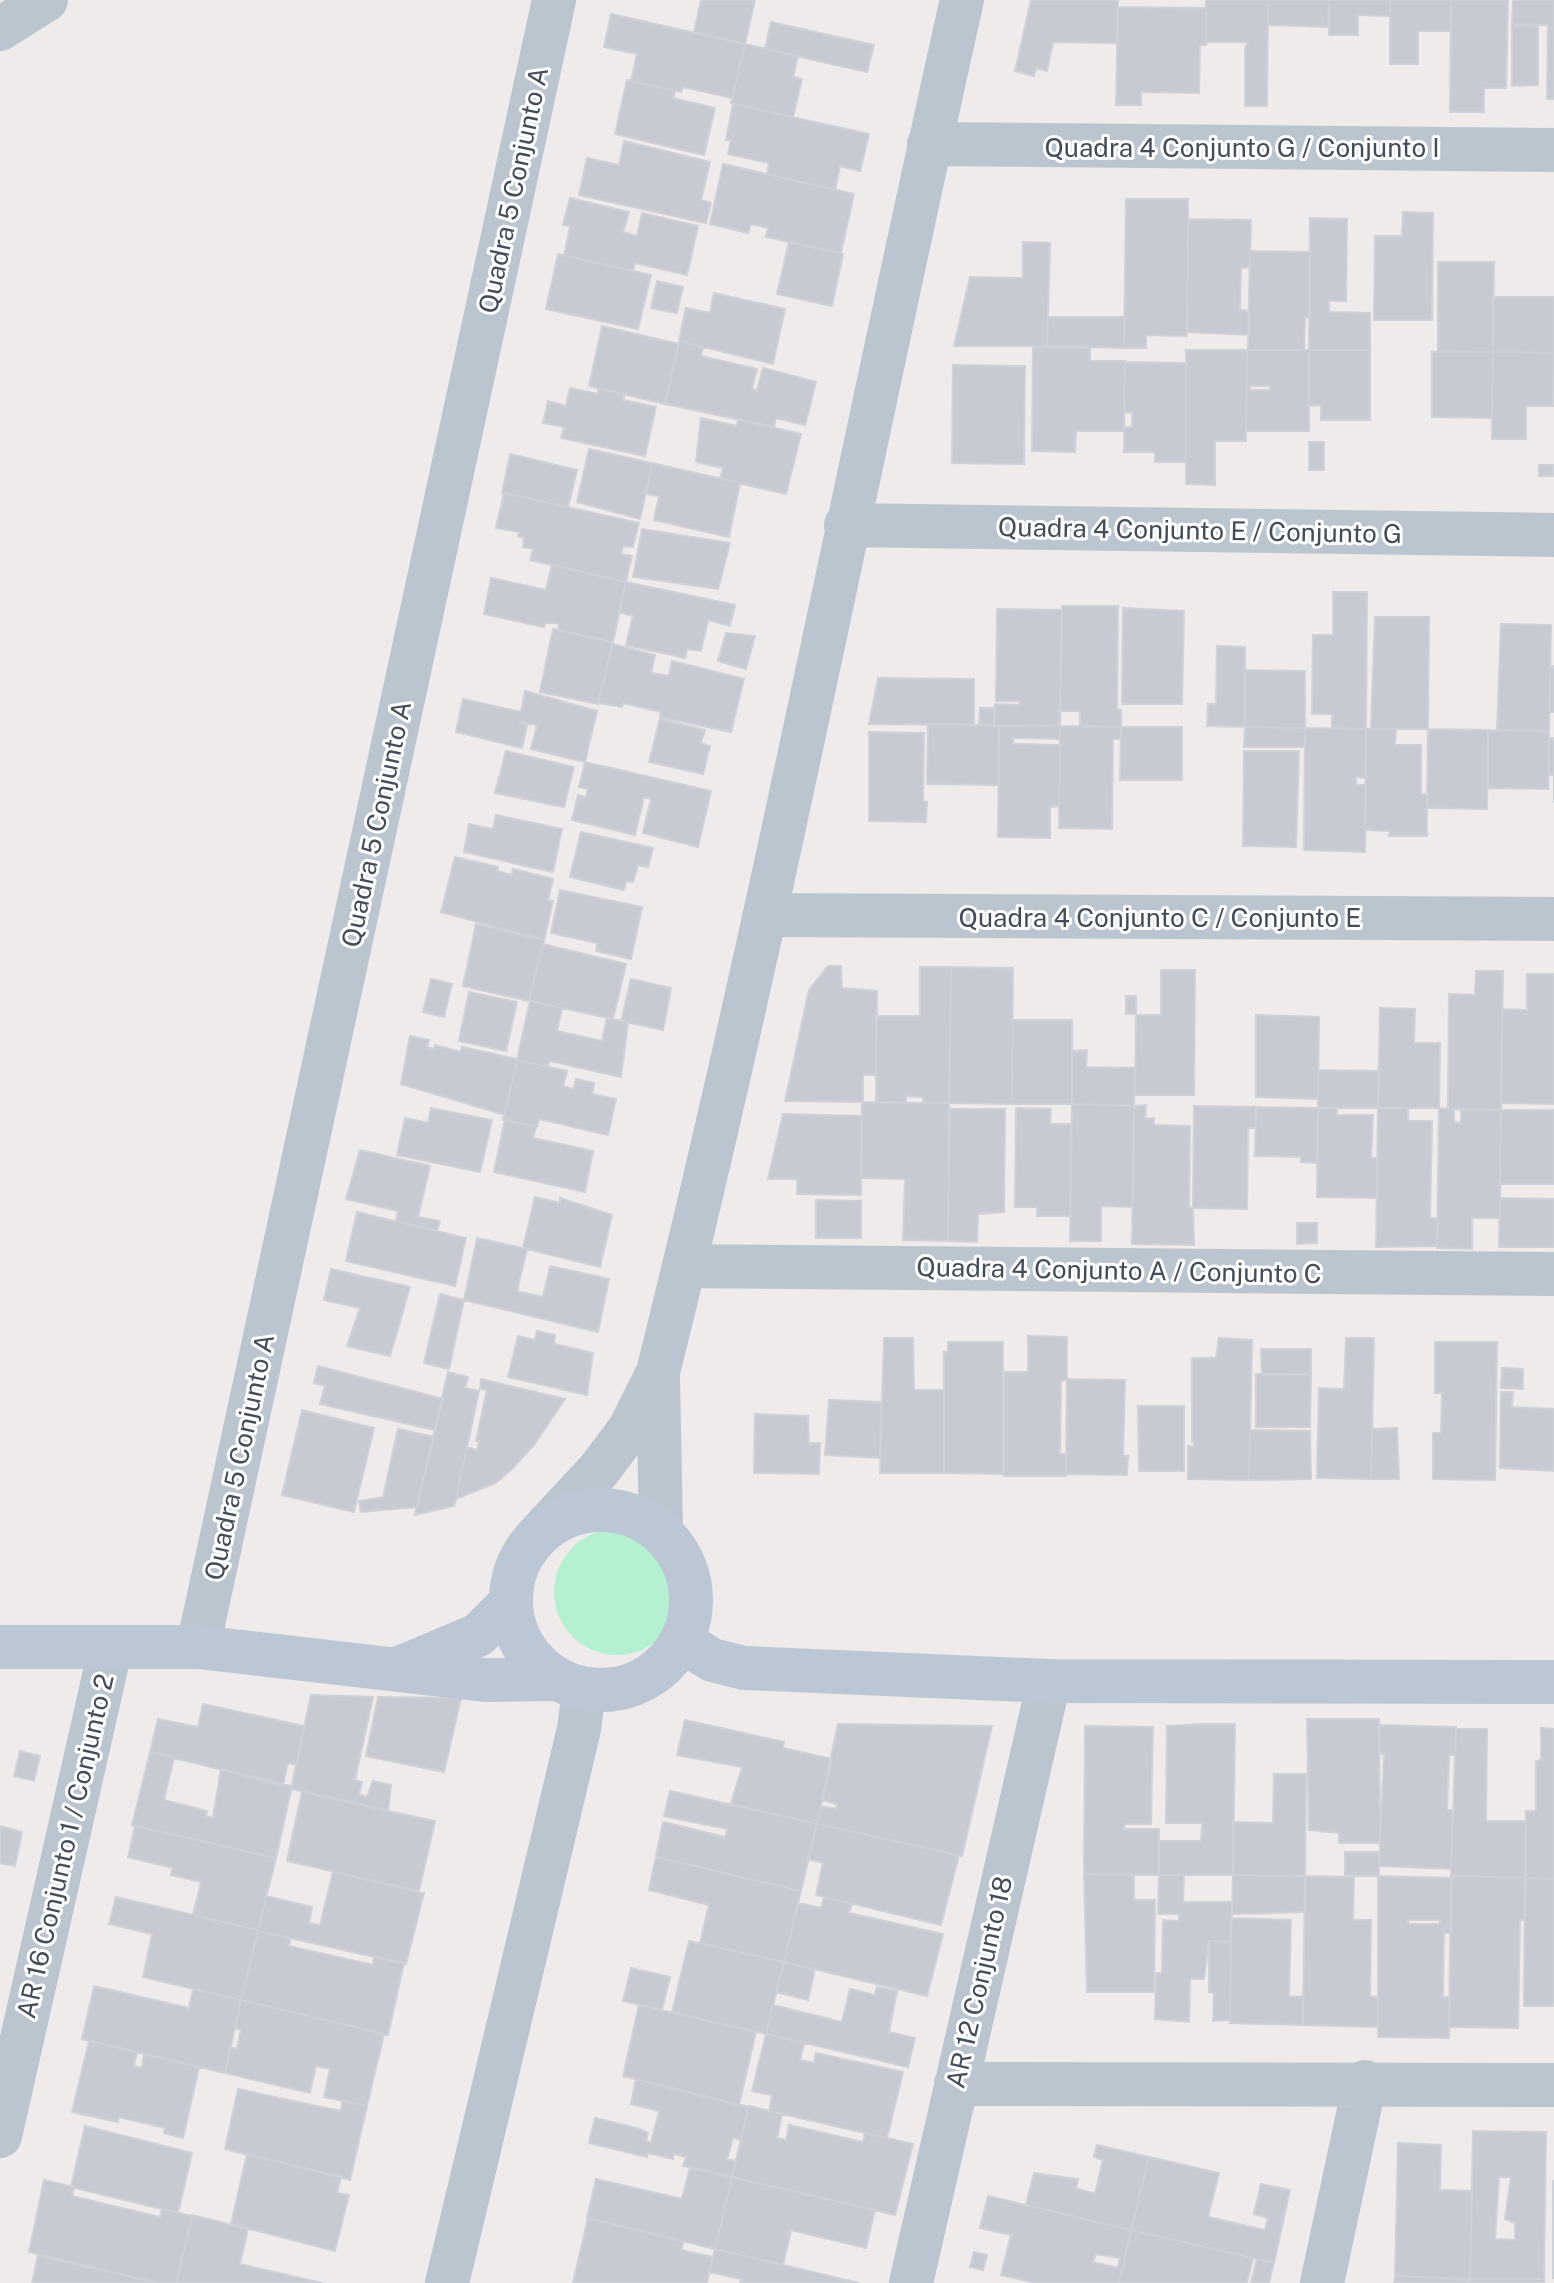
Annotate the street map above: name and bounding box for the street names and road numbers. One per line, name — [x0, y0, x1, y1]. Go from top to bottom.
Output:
street label: Quadra 5 Conjunto A — [472, 64, 554, 316]
street label: Quadra 4 Conjunto G / Conjunto I — [1044, 132, 1440, 163]
street label: Quadra 4 Conjunto E / Conjunto G — [998, 511, 1402, 549]
street label: Quadra 5 Conjunto A — [335, 698, 417, 950]
street label: Quadra 4 Conjunto C / Conjunto E — [959, 902, 1361, 933]
street label: Quadra 4 Conjunto A / Conjunto C — [916, 1251, 1322, 1289]
street label: Quadra 5 Conjunto A — [198, 1331, 280, 1583]
street label: AR 16 Conjunto 1 / Conjunto 2 — [10, 1671, 120, 2021]
street label: AR 12 Conjunto 18 — [940, 1873, 1018, 2091]

